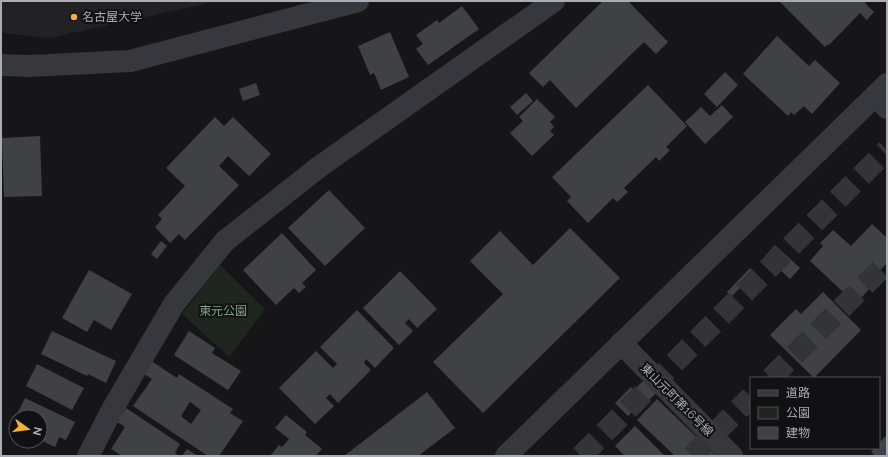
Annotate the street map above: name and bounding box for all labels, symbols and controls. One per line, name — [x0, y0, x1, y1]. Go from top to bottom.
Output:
place label: 名古屋大学 — [82, 10, 142, 24]
marker: 名古屋大学 — [69, 12, 79, 22]
park label: 東元公園 — [199, 304, 247, 318]
street label: 東山元町第16号線 — [638, 361, 716, 439]
legend — [750, 377, 880, 449]
text: 道路 — [786, 386, 810, 400]
text: 公園 — [786, 406, 810, 420]
north arrow — [8, 409, 48, 449]
text: N — [30, 426, 45, 437]
text: 建物 — [786, 426, 810, 440]

